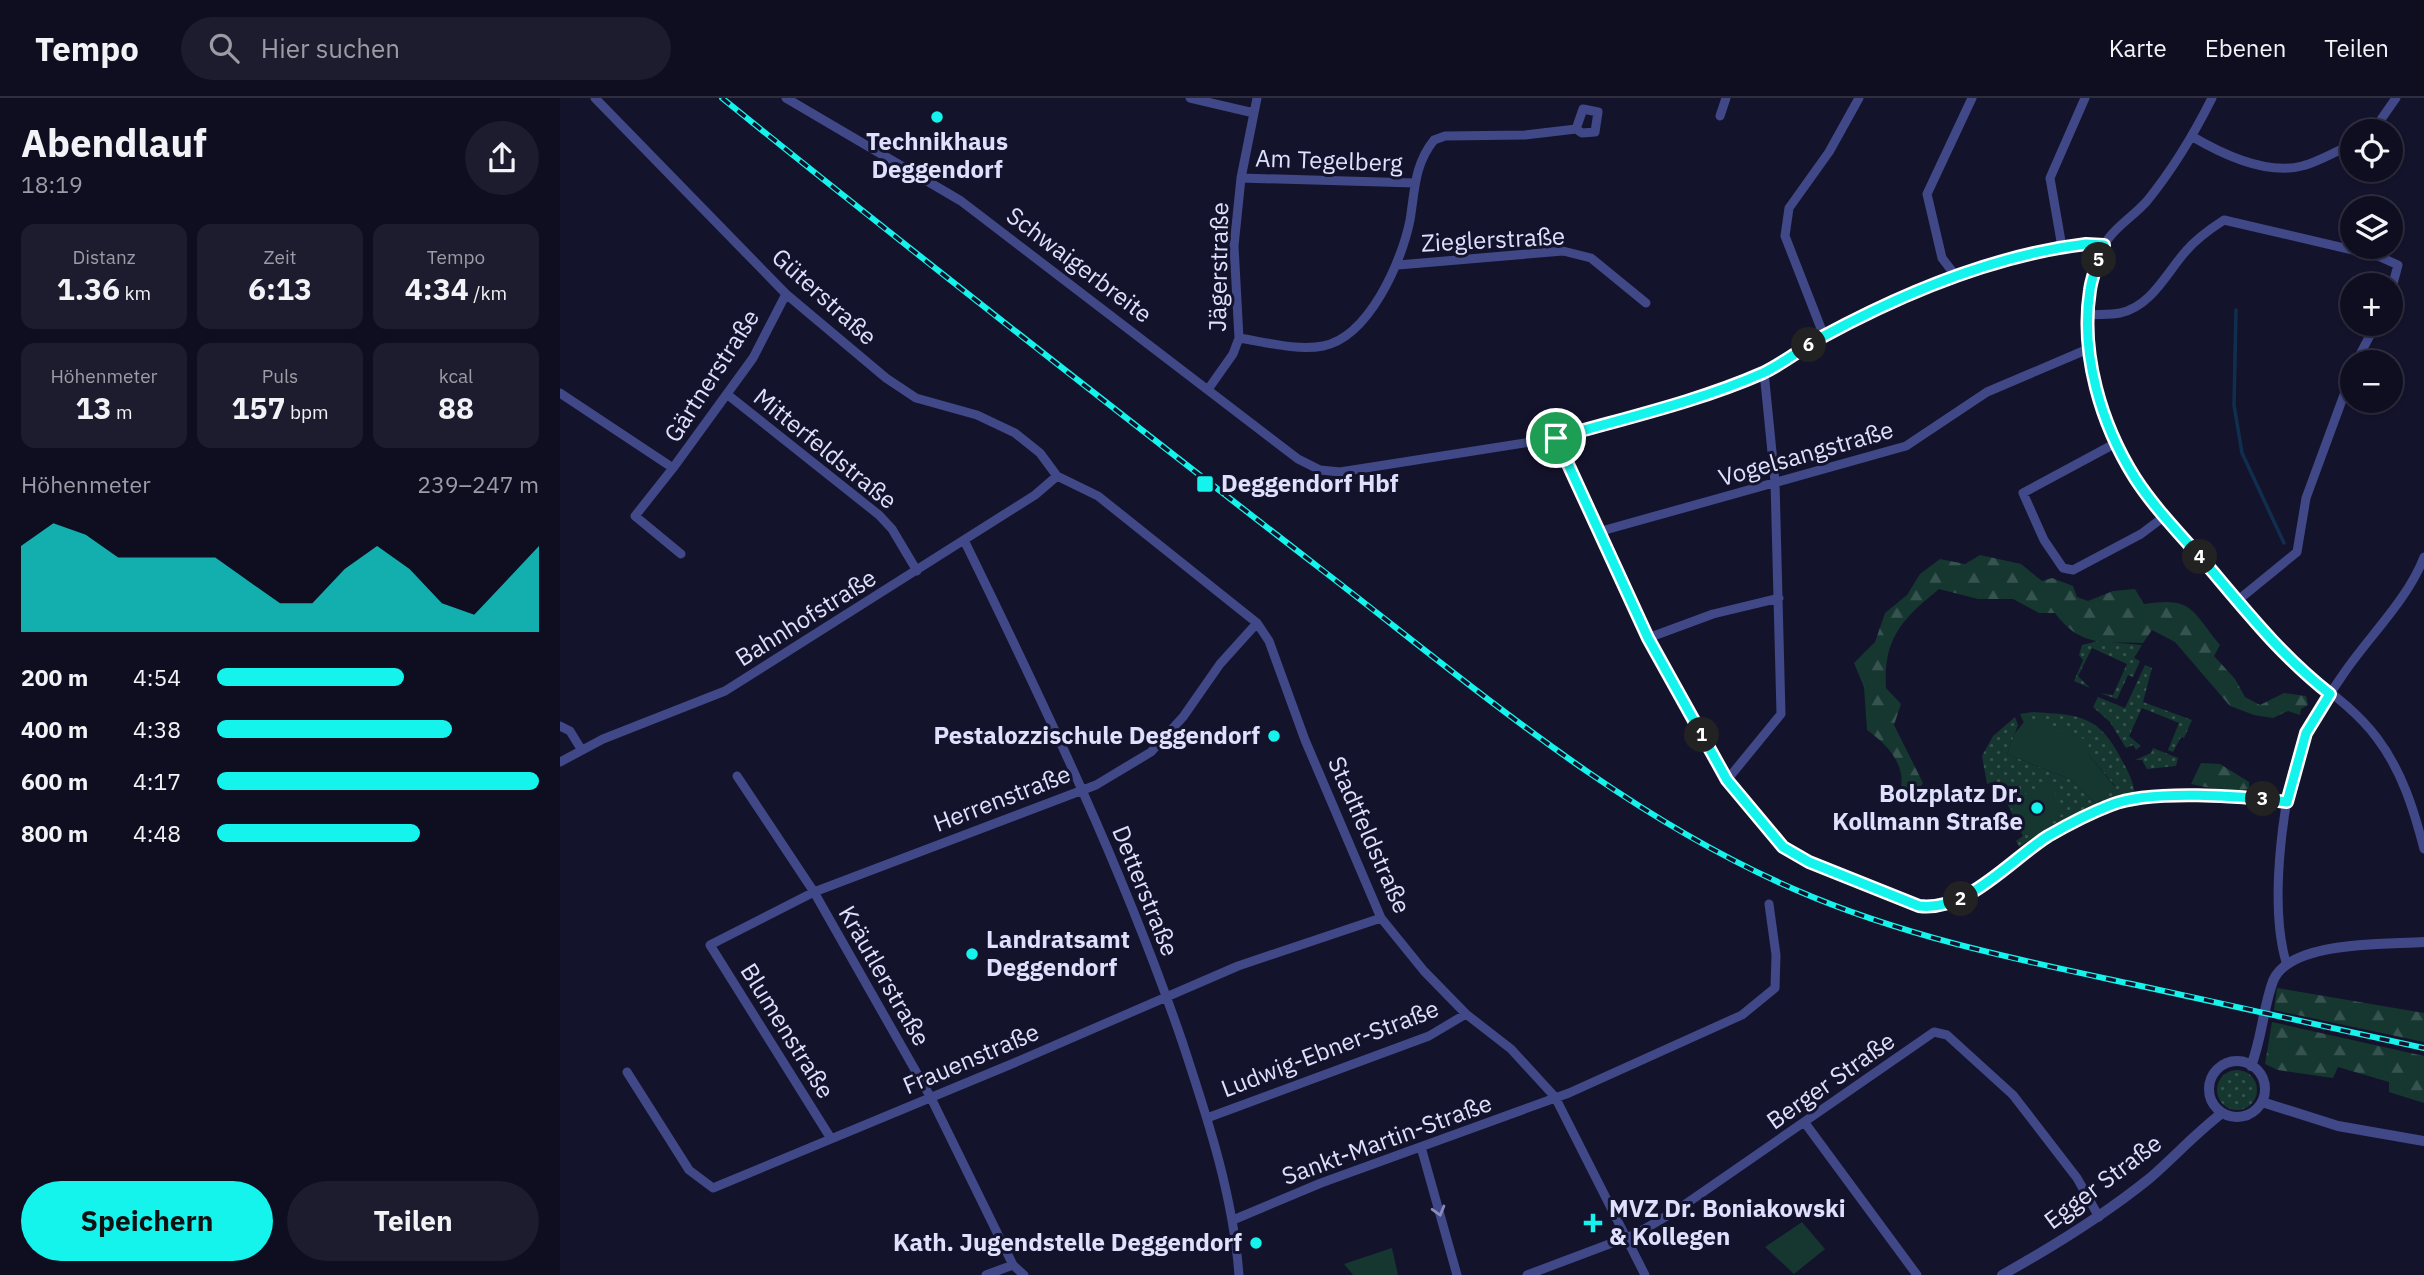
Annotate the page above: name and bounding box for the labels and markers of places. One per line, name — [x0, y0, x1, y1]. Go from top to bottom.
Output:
marker: Technikhaus Deggendorf — [929, 109, 945, 125]
place label: Technikhaus Deggendorf — [866, 125, 1008, 185]
pin: 5 — [2082, 242, 2116, 278]
pin: 6 — [1792, 328, 1826, 362]
pin — [1526, 408, 1586, 468]
place label: Deggendorf Hbf — [1221, 467, 1399, 499]
marker: Deggendorf Hbf — [1195, 474, 1215, 494]
pin: 4 — [2182, 540, 2218, 574]
pin: 1 — [1684, 718, 1720, 752]
place label: Pestalozzischule Deggendorf — [933, 719, 1260, 751]
marker: Pestalozzischule Deggendorf — [1266, 728, 1282, 744]
place label: Bolzplatz Dr. Kollmann Straße — [1832, 777, 2023, 837]
pin: 3 — [2246, 782, 2280, 816]
marker: Bolzplatz Dr. Kollmann Straße — [2029, 800, 2045, 816]
pin: 2 — [1944, 882, 1978, 916]
place label: Landratsamt Deggendorf — [986, 923, 1130, 983]
marker: Landratsamt Deggendorf — [964, 946, 980, 962]
place label: MVZ Dr. Boniakowski & Kollegen — [1609, 1192, 1846, 1252]
marker: MVZ Dr. Boniakowski & Kollegen — [1583, 1213, 1603, 1233]
place label: Kath. Jugendstelle Deggendorf — [893, 1226, 1242, 1258]
marker: Kath. Jugendstelle Deggendorf — [1248, 1235, 1264, 1251]

